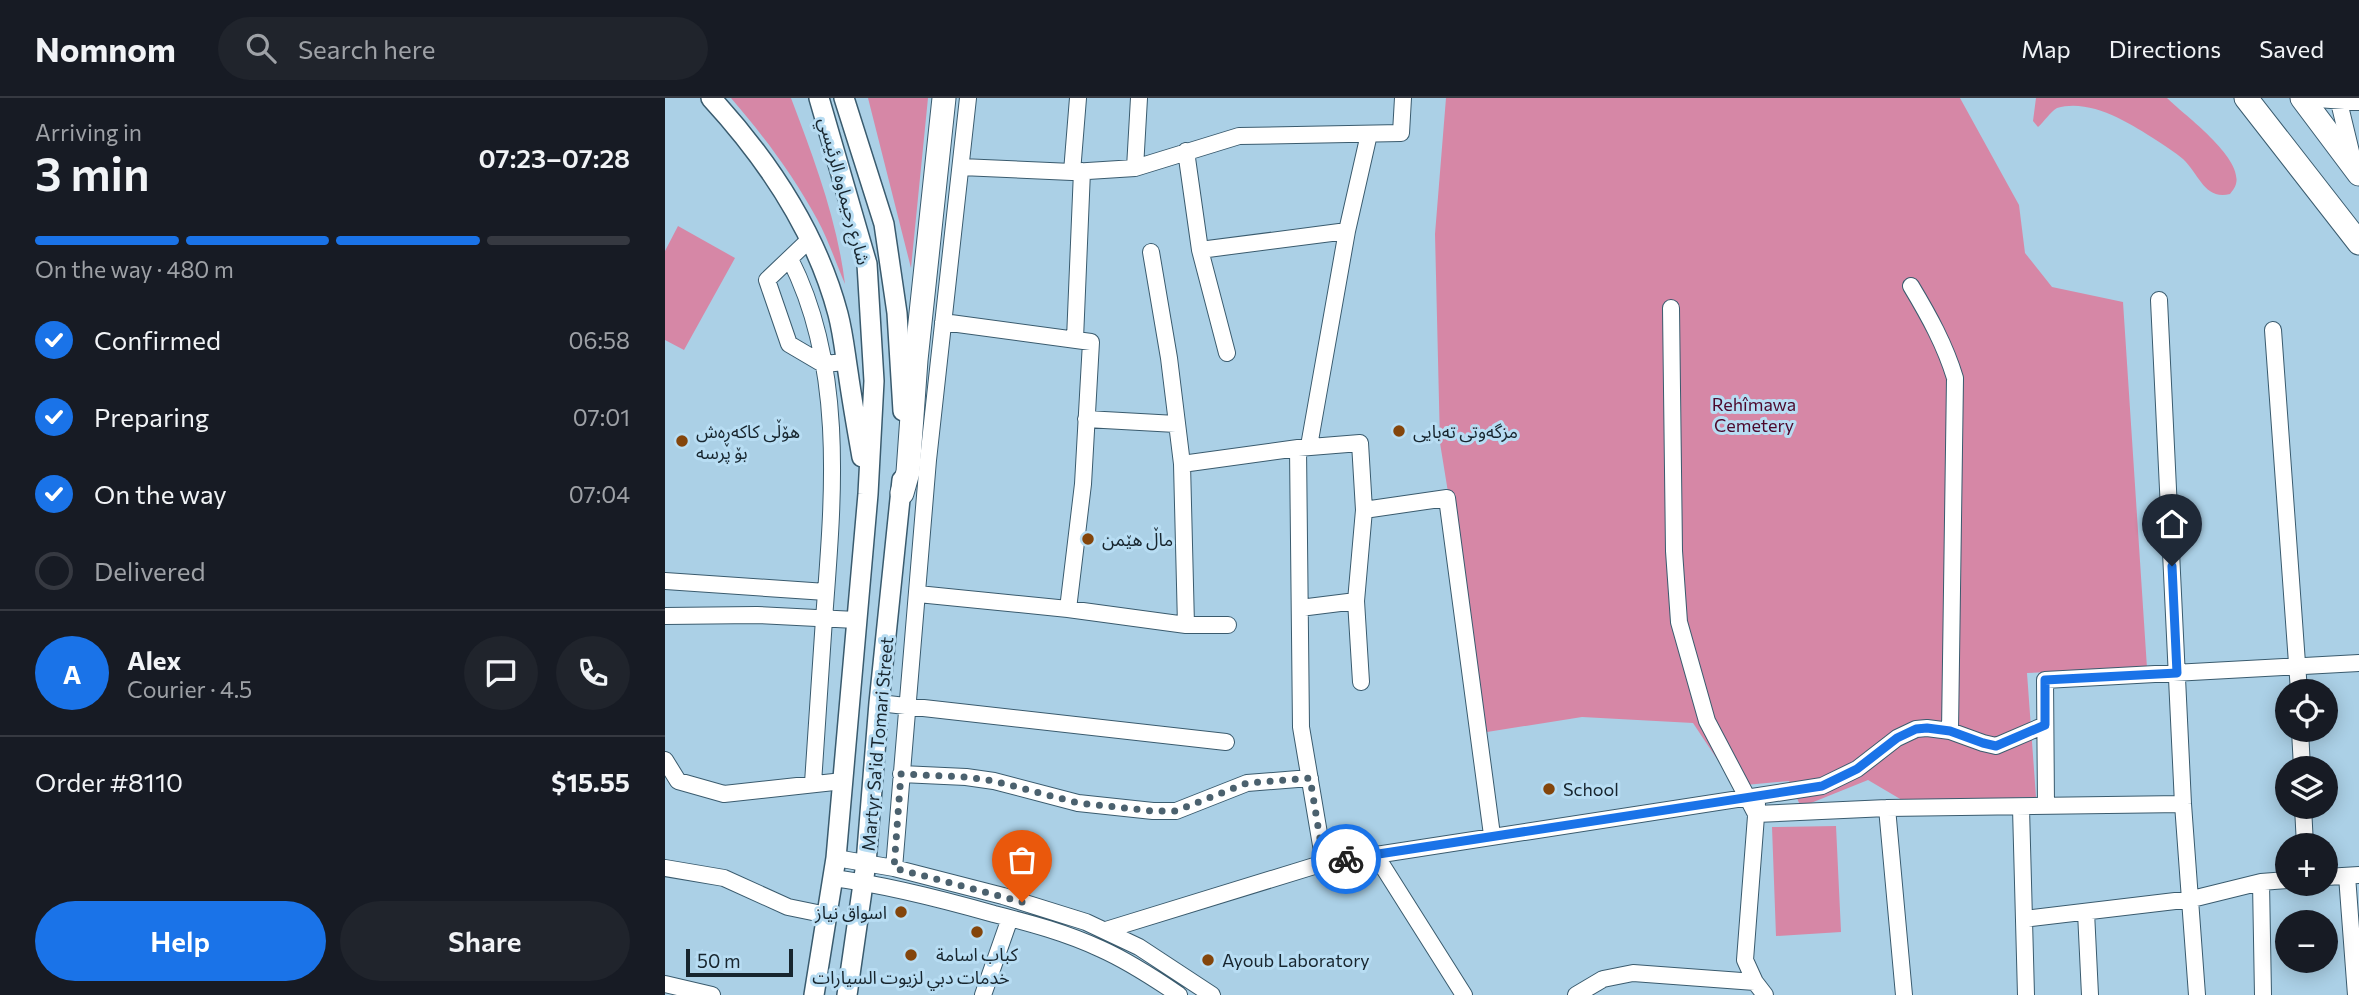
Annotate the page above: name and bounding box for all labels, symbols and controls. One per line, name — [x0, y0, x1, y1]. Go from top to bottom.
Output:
search box — [218, 17, 708, 80]
text: Nomnom — [35, 28, 176, 69]
icon: search — [242, 29, 280, 67]
text: Search here — [298, 33, 435, 64]
text: Map — [2021, 34, 2071, 63]
text: Directions — [2109, 34, 2221, 63]
text: Saved — [2259, 34, 2324, 63]
street label: شارع رحيماوه الرئيسي — [811, 115, 875, 268]
text: Arriving in — [35, 118, 142, 146]
text: 07:23–07:28 — [479, 142, 630, 173]
text: 3 min — [35, 144, 150, 200]
text: On the way · 480 m — [35, 255, 234, 283]
icon: check — [35, 321, 73, 359]
text: Confirmed — [94, 324, 221, 355]
text: 06:58 — [568, 326, 630, 354]
park label: Rehîmawa Cemetery — [1712, 393, 1796, 436]
icon: check — [35, 398, 73, 436]
text: Preparing — [94, 401, 209, 432]
text: 07:01 — [573, 403, 630, 431]
place label: هۆڵی کاکەڕەش بۆ پرسە — [696, 419, 800, 464]
place label: مزگەوتی تەبایی — [1413, 420, 1518, 443]
marker: مزگەوتی تەبایی — [1391, 423, 1407, 439]
marker: هۆڵی کاکەڕەش بۆ پرسە — [674, 433, 690, 449]
icon: check — [35, 475, 73, 513]
text: On the way — [94, 478, 227, 509]
text: 07:04 — [569, 480, 630, 508]
pin — [2142, 494, 2202, 566]
icon: home — [2153, 505, 2191, 543]
place label: ماڵ هێمن — [1102, 527, 1173, 551]
marker: ماڵ هێمن — [1080, 531, 1096, 547]
text: Delivered — [94, 555, 205, 586]
button: chat — [464, 636, 538, 710]
button: phone — [556, 636, 630, 710]
street label: Martyr Sa'id Tomari Street — [857, 636, 897, 852]
text: Alex — [127, 644, 181, 675]
text: A — [63, 658, 81, 689]
text: Courier · 4.5 — [127, 675, 252, 703]
map controls — [2275, 679, 2338, 973]
button: locate — [2275, 679, 2338, 742]
button: layers — [2275, 756, 2338, 819]
text: Order #8110 — [35, 766, 183, 797]
text: $15.55 — [551, 766, 630, 797]
place label: School — [1563, 778, 1619, 800]
marker: School — [1541, 781, 1557, 797]
courier — [1311, 824, 1381, 894]
pin — [992, 830, 1052, 902]
button: + — [2275, 833, 2338, 896]
icon: bike — [1327, 840, 1365, 878]
icon: bag — [1003, 841, 1041, 879]
button: Help — [35, 901, 326, 981]
button: Share — [340, 901, 630, 981]
place label: اسواق نياز — [814, 901, 887, 924]
marker: اسواق نياز — [893, 904, 909, 920]
button: − — [2275, 910, 2338, 973]
marker: كباب اسامة — [969, 924, 985, 940]
place label: كباب اسامة — [936, 943, 1019, 965]
scale bar — [686, 946, 793, 978]
marker: خدمات دبي لزيوت السيارات — [903, 947, 919, 963]
text: 50 m — [697, 949, 741, 972]
place label: Ayoub Laboratory — [1222, 949, 1370, 971]
marker: Ayoub Laboratory — [1200, 952, 1216, 968]
place label: خدمات دبي لزيوت السيارات — [812, 966, 1010, 991]

